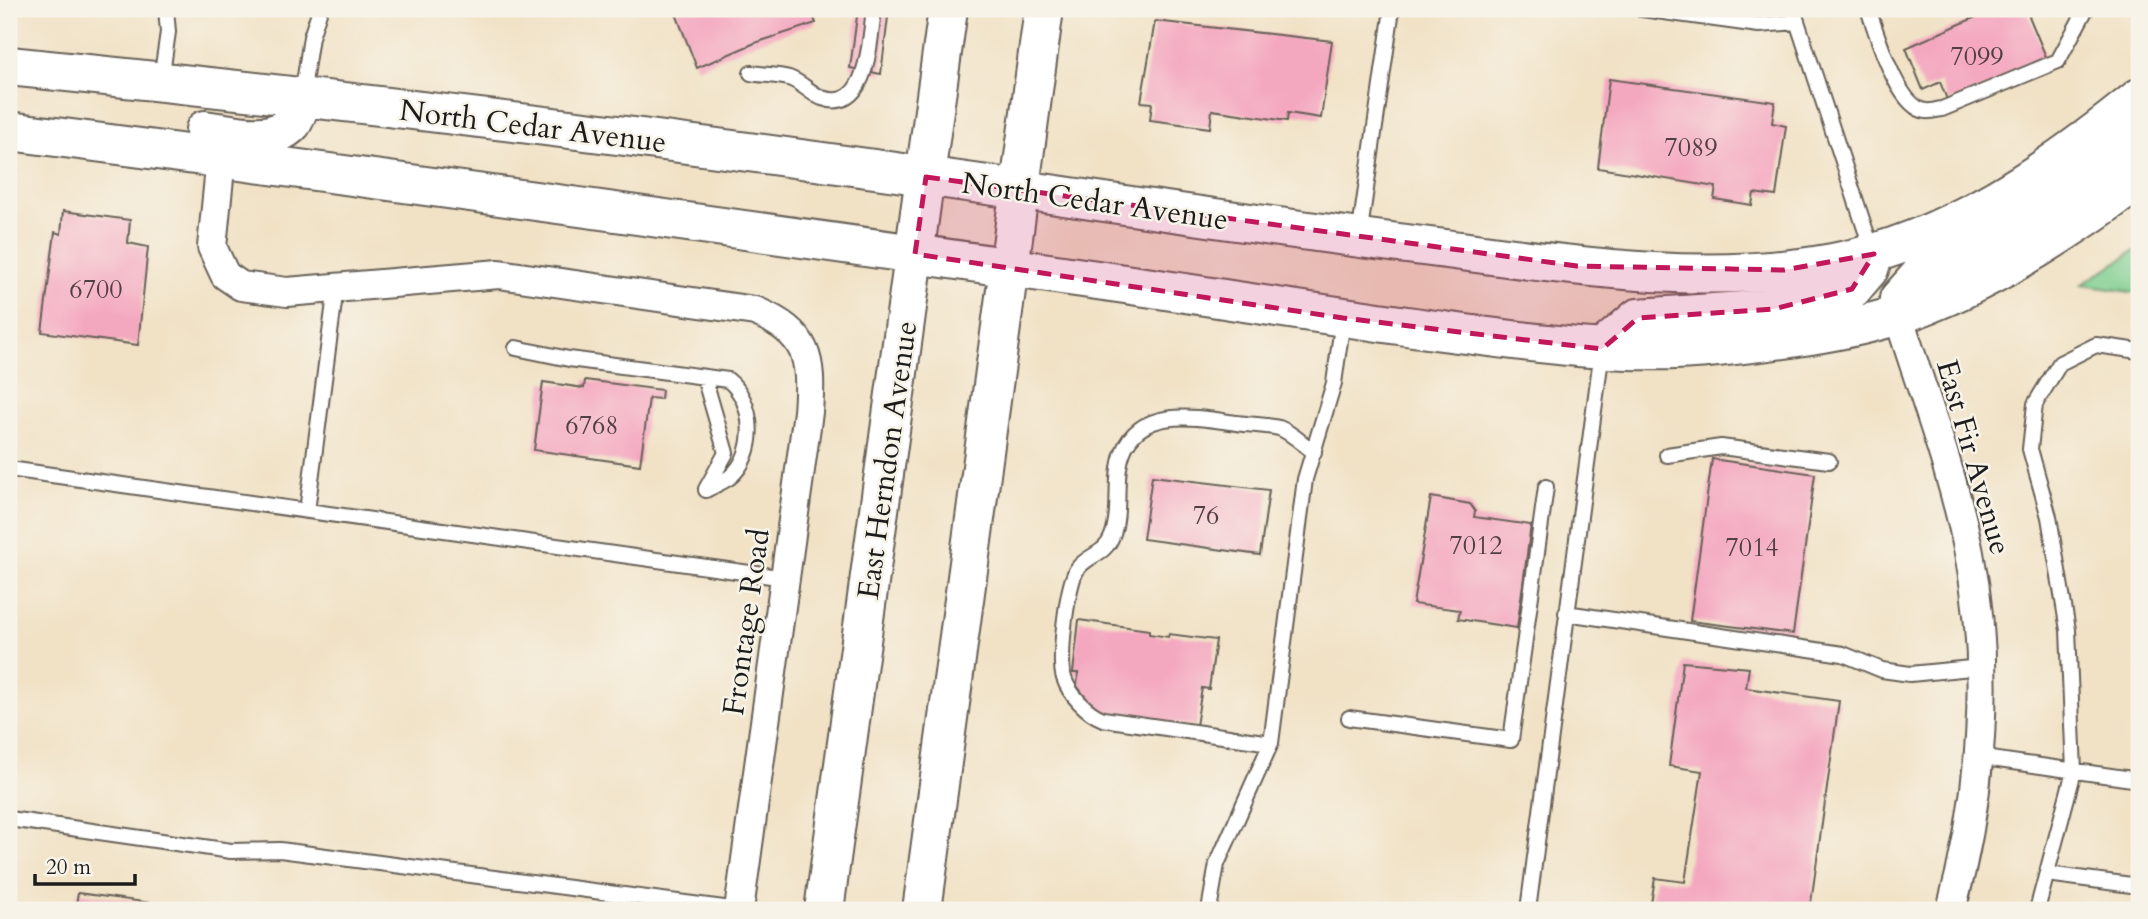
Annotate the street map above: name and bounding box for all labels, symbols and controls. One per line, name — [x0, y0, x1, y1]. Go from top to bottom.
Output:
house number: 7099 — [1950, 39, 2004, 74]
street label: North Cedar Avenue — [397, 90, 669, 163]
house number: 7089 — [1664, 130, 1718, 165]
street label: North Cedar Avenue — [959, 163, 1231, 240]
house number: 6700 — [69, 272, 123, 307]
street label: East Herndon Avenue — [848, 318, 927, 602]
street label: East Fir Avenue — [1926, 355, 2021, 559]
house number: 6768 — [565, 408, 619, 443]
house number: 76 — [1193, 498, 1219, 533]
street label: Frontage Road — [713, 526, 780, 718]
house number: 7012 — [1449, 528, 1503, 563]
house number: 7014 — [1725, 530, 1779, 565]
scale bar — [35, 842, 135, 886]
text: 20 m — [46, 853, 91, 882]

